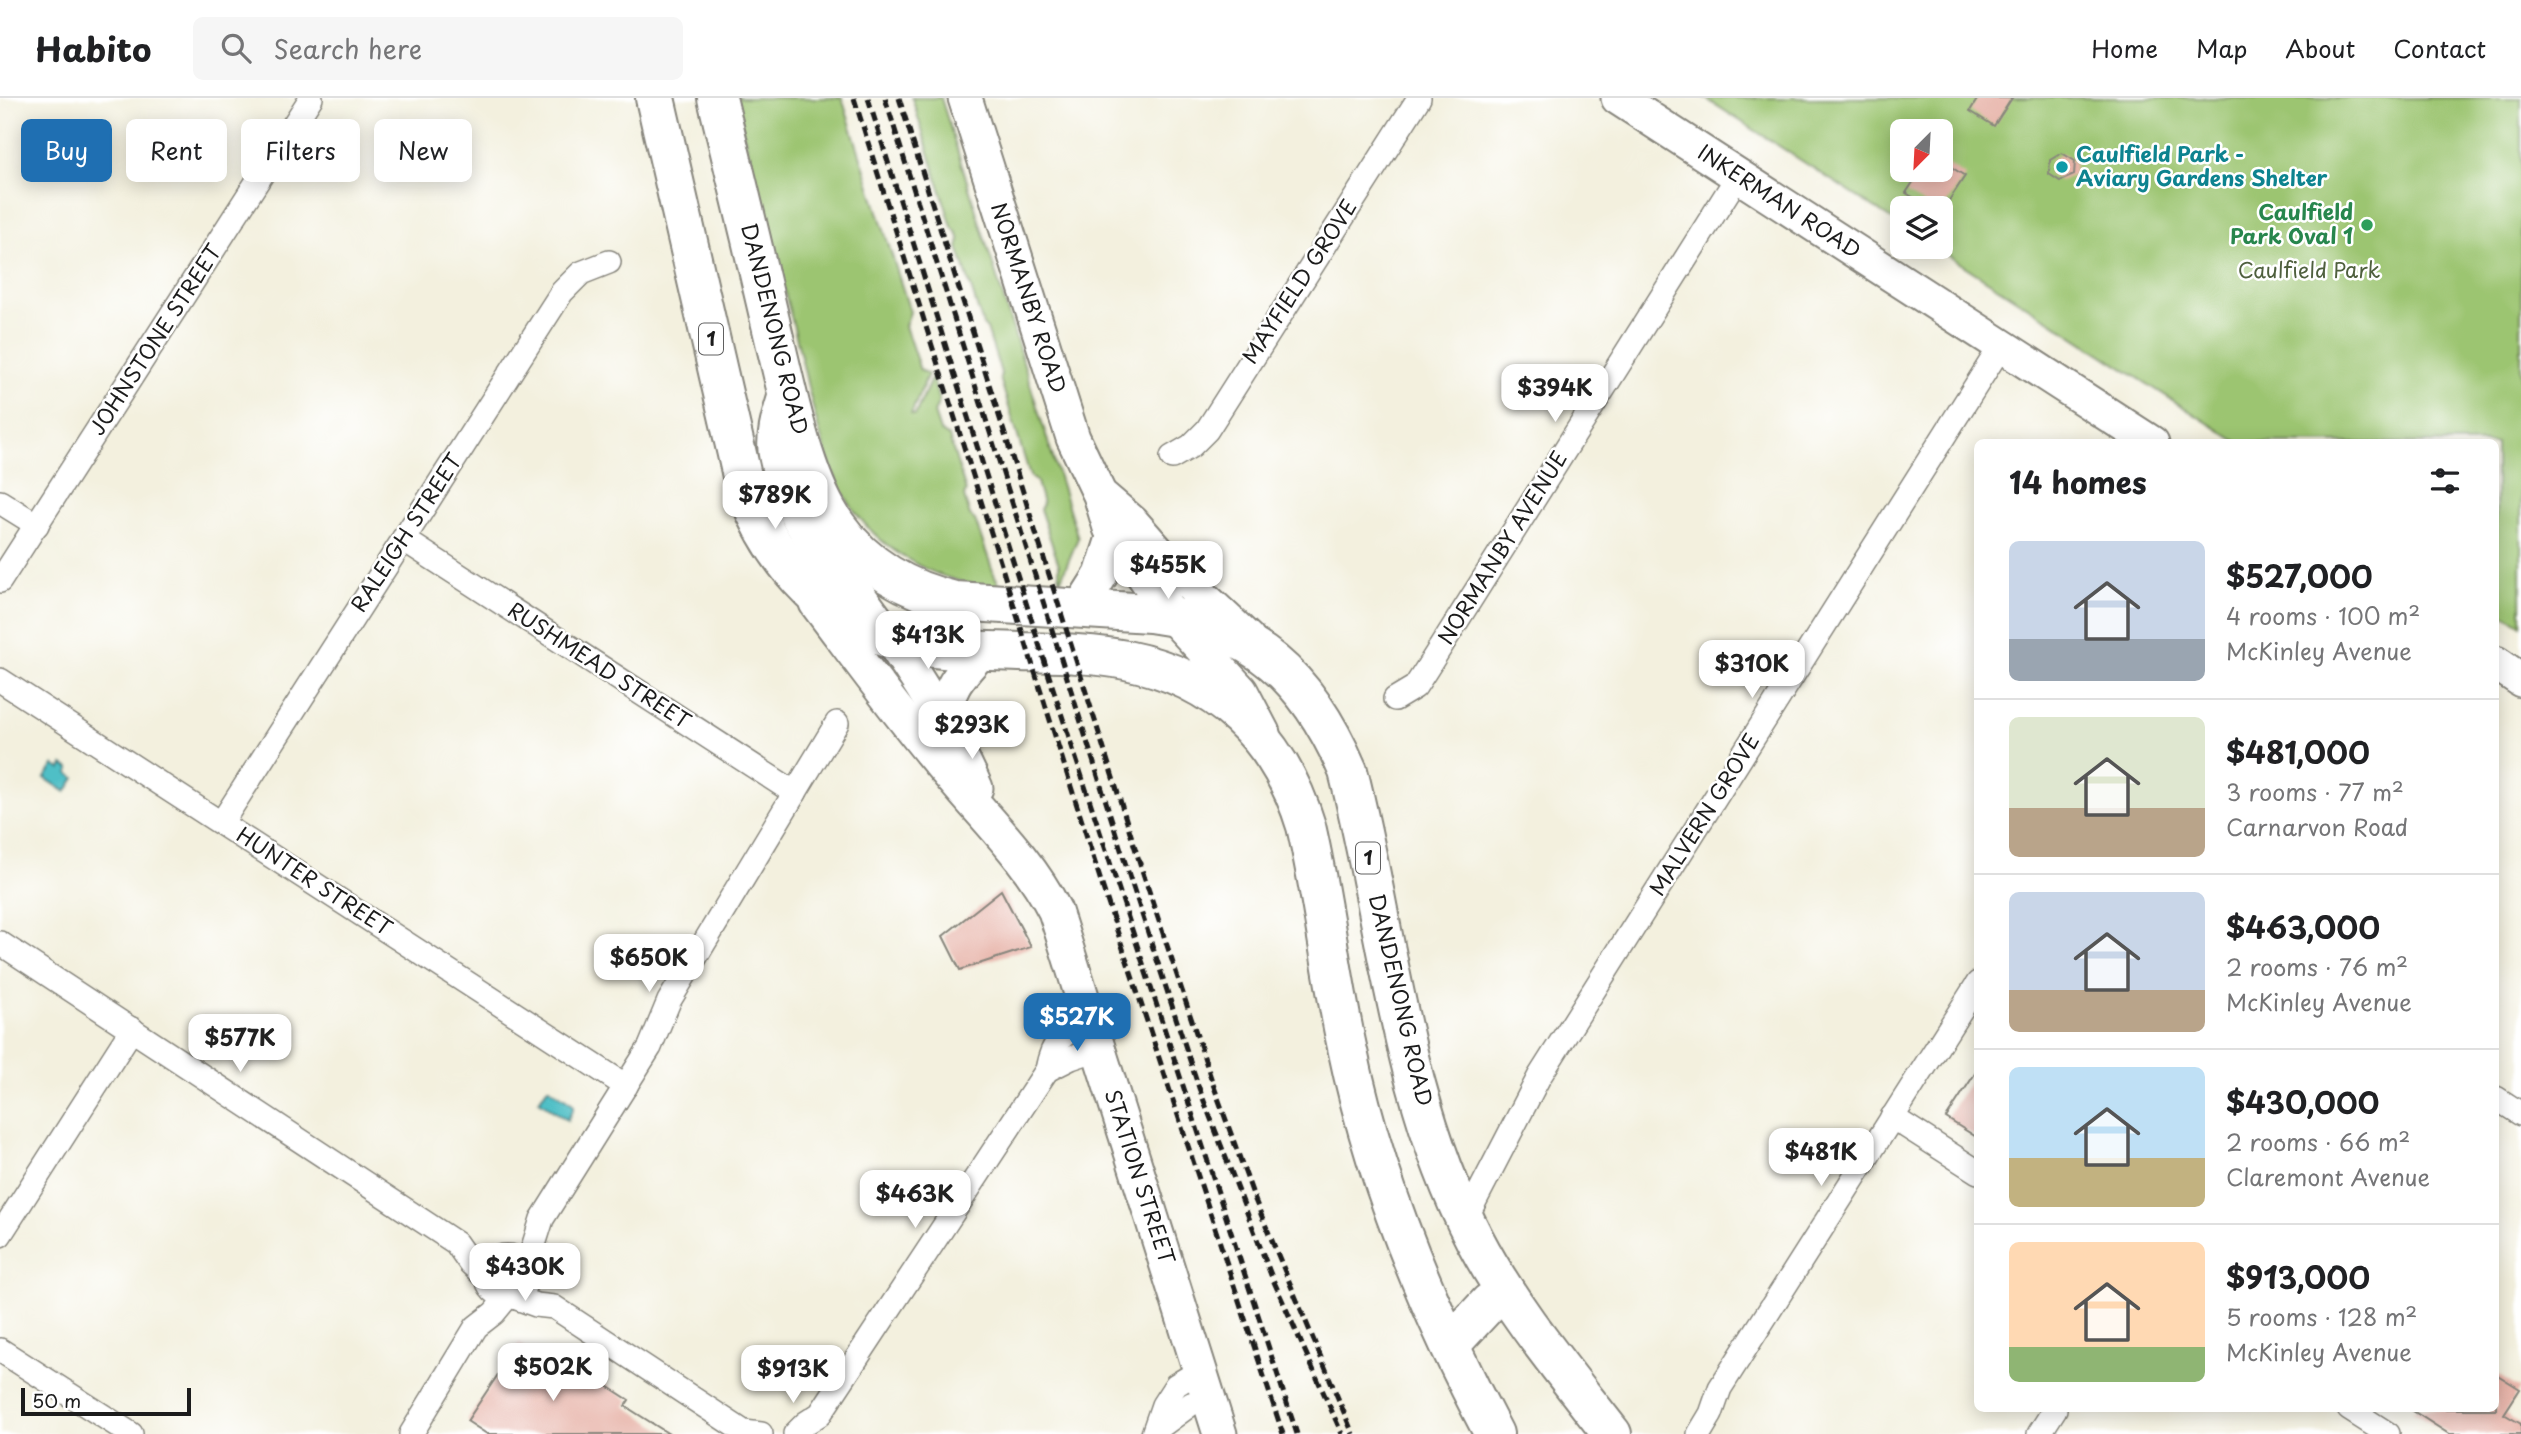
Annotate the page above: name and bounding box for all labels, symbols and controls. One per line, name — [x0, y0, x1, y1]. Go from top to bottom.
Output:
search box — [193, 17, 683, 80]
text: Habito — [35, 23, 151, 73]
icon: search — [217, 29, 255, 67]
text: Search here — [273, 29, 422, 68]
text: Home — [2091, 30, 2158, 66]
text: Map — [2196, 30, 2247, 66]
text: About — [2285, 30, 2355, 66]
text: Contact — [2393, 30, 2486, 66]
chip: Buy — [21, 119, 112, 182]
chip: Rent — [126, 119, 227, 182]
chip: Filters — [241, 119, 360, 182]
chip: New — [374, 119, 472, 182]
north arrow — [1890, 119, 1953, 182]
map controls — [1890, 119, 1953, 259]
street label: INKERMAN ROAD — [1692, 136, 1868, 265]
place label: Caulfield Park - Aviary Gardens Shelter — [2076, 137, 2327, 193]
marker: Caulfield Park - Aviary Gardens Shelter — [2054, 159, 2070, 175]
street label: MAYFIELD GROVE — [1233, 192, 1364, 370]
place label: Caulfield Park Oval 1 — [2230, 195, 2353, 251]
button: layers — [1890, 196, 1953, 259]
street label: NORMANBY ROAD — [984, 198, 1076, 397]
marker: Caulfield Park Oval 1 — [2359, 217, 2375, 233]
street label: DANDENONG ROAD — [734, 219, 818, 438]
street label: JOHNSTONE STREET — [80, 237, 229, 441]
park label: Caulfield Park — [2238, 253, 2380, 285]
road number: 1 — [699, 324, 723, 354]
pin: $394K — [1506, 364, 1604, 424]
text: $394K — [1517, 369, 1593, 404]
street label: NORMANBY AVENUE — [1429, 444, 1574, 650]
street label: RALEIGH STREET — [342, 446, 469, 618]
text: 14 homes — [2009, 459, 2147, 504]
icon: filters — [2426, 462, 2464, 500]
pin: $789K — [726, 472, 824, 531]
text: $789K — [739, 476, 811, 511]
pin: $455K — [1119, 542, 1217, 601]
text: $455K — [1130, 546, 1206, 581]
text: $527,000 — [2226, 553, 2373, 598]
icon: home — [2065, 569, 2149, 653]
street label: RUSHMEAD STREET — [502, 593, 699, 736]
text: 4 rooms · 100 m² — [2226, 598, 2420, 633]
pin: $413K — [879, 612, 977, 671]
text: $413K — [891, 616, 965, 651]
text: McKinley Avenue — [2226, 633, 2412, 668]
pin: $310K — [1703, 640, 1801, 700]
text: $310K — [1715, 645, 1789, 680]
pin: $293K — [923, 702, 1021, 761]
text: $293K — [934, 706, 1010, 741]
street label: MALVERN GROVE — [1640, 726, 1766, 901]
text: $481,000 — [2226, 729, 2370, 774]
icon: home — [2065, 745, 2149, 829]
text: 3 rooms · 77 m² — [2226, 774, 2404, 809]
text: Carnarvon Road — [2226, 809, 2408, 844]
street label: HUNTER STREET — [231, 818, 400, 943]
road number: 1 — [1356, 842, 1380, 874]
street label: DANDENONG ROAD — [1362, 890, 1442, 1109]
text: $463,000 — [2226, 904, 2380, 949]
icon: home — [2065, 920, 2149, 1004]
pin: $650K — [600, 934, 698, 994]
text: $650K — [610, 939, 688, 974]
text: 2 rooms · 76 m² — [2226, 949, 2408, 984]
text: McKinley Avenue — [2226, 984, 2412, 1019]
pin: $527K — [1028, 993, 1126, 1053]
text: $527K — [1040, 998, 1114, 1033]
pin: $577K — [191, 1014, 289, 1074]
text: $577K — [204, 1019, 276, 1054]
text: $430,000 — [2226, 1079, 2379, 1124]
street label: STATION STREET — [1098, 1085, 1184, 1268]
icon: home — [2065, 1095, 2149, 1179]
text: 2 rooms · 66 m² — [2226, 1124, 2410, 1159]
pin: $481K — [1772, 1128, 1870, 1188]
text: $481K — [1785, 1133, 1857, 1168]
text: Claremont Avenue — [2226, 1159, 2430, 1194]
pin: $463K — [866, 1170, 964, 1230]
text: $463K — [876, 1175, 954, 1210]
pin: $430K — [476, 1244, 574, 1303]
text: $430K — [485, 1248, 565, 1283]
text: $913,000 — [2226, 1254, 2370, 1299]
icon: home — [2065, 1270, 2149, 1354]
text: 5 rooms · 128 m² — [2226, 1299, 2417, 1334]
text: McKinley Avenue — [2226, 1334, 2412, 1369]
pin: $502K — [504, 1344, 602, 1403]
pin: $913K — [744, 1346, 842, 1405]
text: $502K — [514, 1348, 592, 1383]
text: $913K — [757, 1350, 829, 1385]
scale bar — [21, 1385, 191, 1417]
text: 50 m — [32, 1386, 81, 1414]

